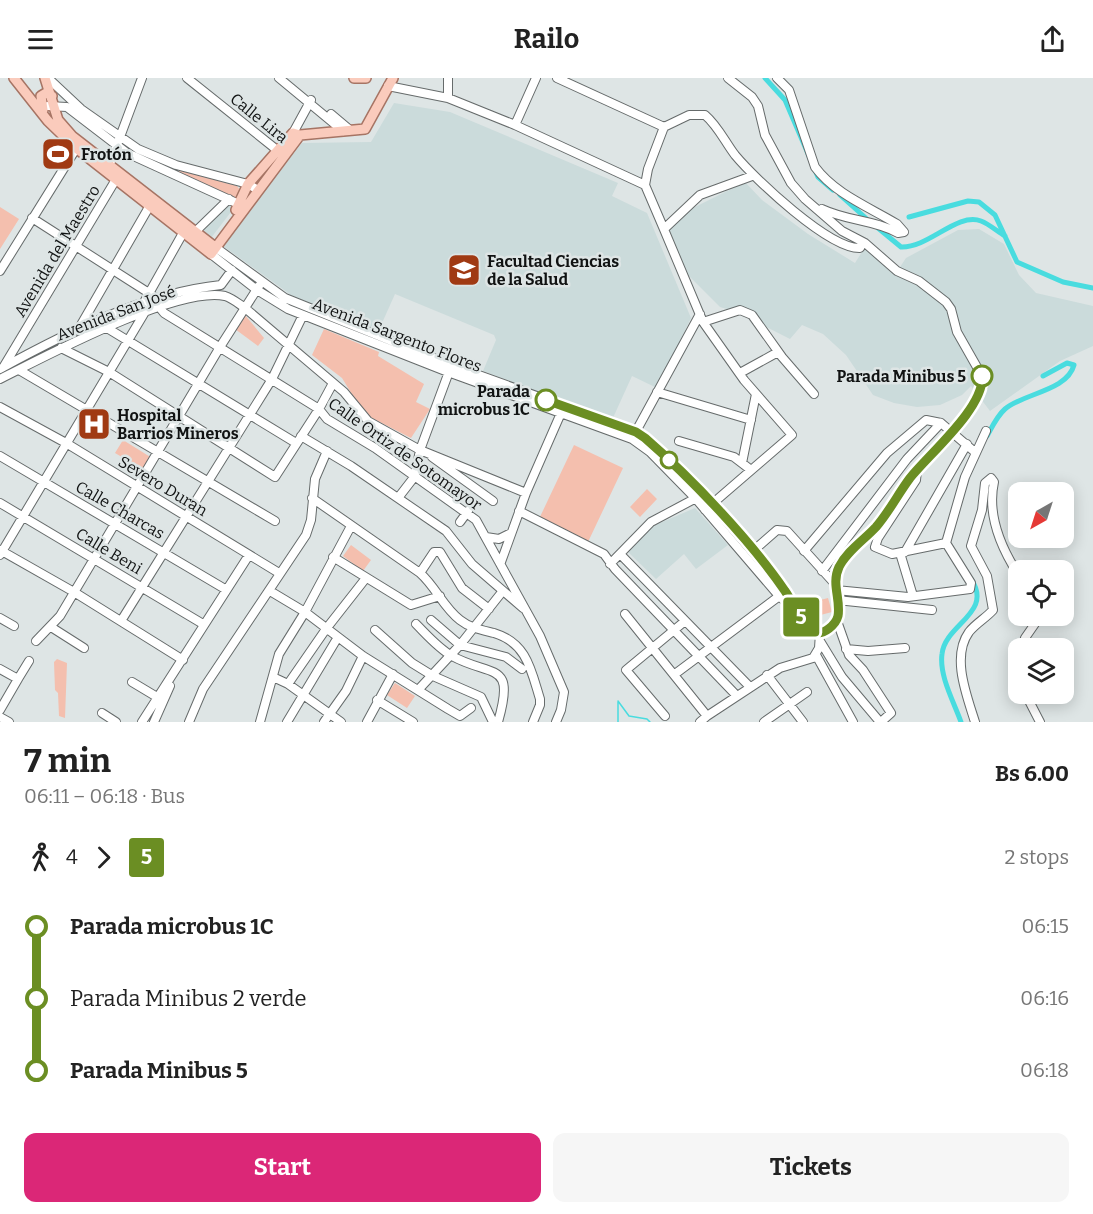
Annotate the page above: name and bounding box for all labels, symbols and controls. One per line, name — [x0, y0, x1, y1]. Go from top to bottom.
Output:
icon: menu — [24, 23, 57, 56]
text: Railo — [514, 23, 579, 55]
icon: share — [1036, 23, 1069, 56]
street label: Calle Lira — [226, 89, 292, 147]
sports icon: Frotón — [40, 136, 76, 172]
place label: Frotón — [81, 145, 133, 164]
street label: Avenida del Maestro — [10, 182, 104, 320]
school or university icon: Facultad Ciencias de la Salud — [446, 252, 482, 288]
place label: Facultad Ciencias de la Salud — [487, 252, 619, 289]
street label: Avenida San José — [54, 282, 178, 344]
street label: Avenida Sargento Flores — [310, 294, 484, 376]
marker: Parada Minibus 5 — [971, 365, 993, 387]
place label: Parada Minibus 5 — [837, 367, 966, 386]
place label: Parada microbus 1C — [438, 382, 530, 419]
marker: Parada microbus 1C — [535, 389, 557, 411]
street label: Calle Ortiz de Sotomayor — [325, 394, 485, 514]
hospital icon: Hospital Barrios Mineros — [76, 406, 112, 442]
place label: Hospital Barrios Mineros — [117, 406, 239, 443]
unlabelled marker — [660, 451, 678, 469]
street label: Severo Duran — [115, 452, 211, 520]
street label: Calle Charcas — [72, 477, 168, 543]
north arrow — [1008, 482, 1074, 548]
map controls — [1008, 482, 1074, 704]
street label: Calle Beni — [73, 524, 146, 578]
button: locate — [1008, 560, 1074, 626]
line badge: 5 — [782, 598, 820, 636]
text: 5 — [795, 604, 807, 630]
button: layers — [1008, 638, 1074, 704]
text: 7 min — [24, 741, 111, 781]
text: Bs 6.00 — [995, 760, 1069, 787]
text: 06:11 – 06:18 · Bus — [24, 784, 185, 808]
icon: walk — [24, 841, 57, 874]
icon: forward — [87, 841, 120, 874]
text: 5 — [141, 844, 152, 870]
text: 4 — [66, 845, 78, 869]
text: 2 stops — [1005, 845, 1069, 869]
text: Parada microbus 1C — [70, 913, 274, 940]
text: 06:15 — [1021, 914, 1069, 938]
text: Parada Minibus 2 verde — [70, 985, 307, 1012]
text: 06:16 — [1020, 986, 1069, 1010]
text: Parada Minibus 5 — [70, 1057, 248, 1084]
text: 06:18 — [1020, 1058, 1069, 1082]
button: Start — [24, 1133, 541, 1202]
button: Tickets — [553, 1133, 1069, 1202]

